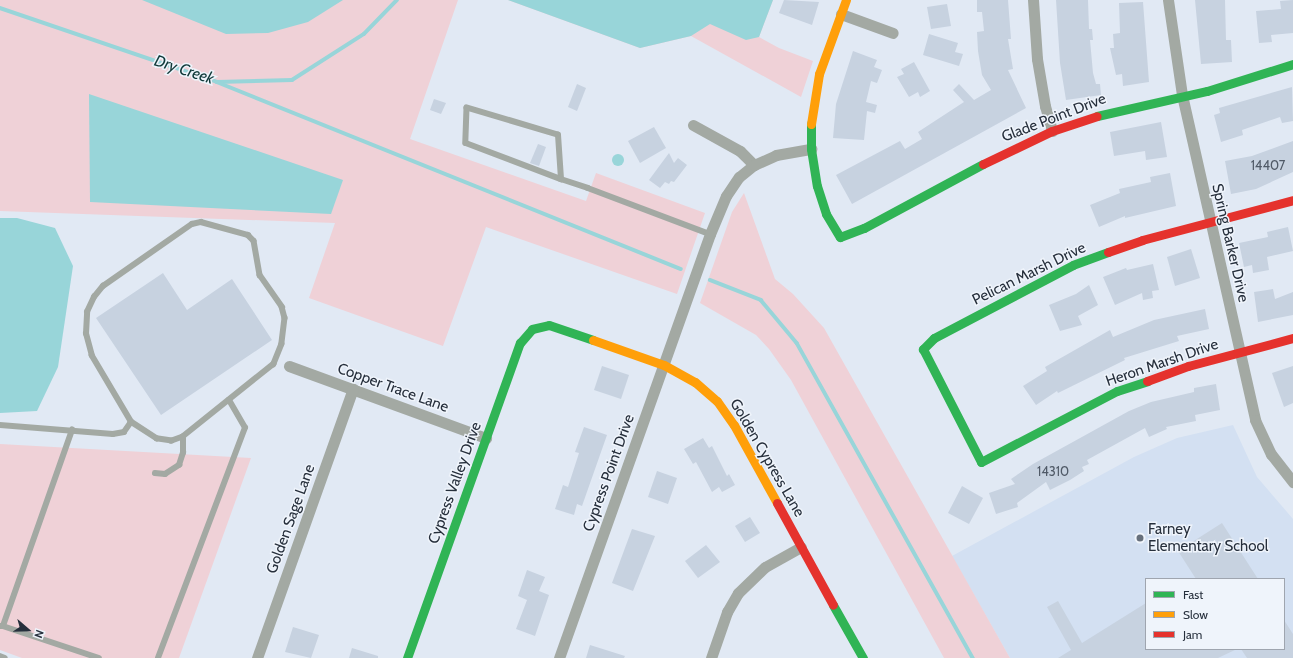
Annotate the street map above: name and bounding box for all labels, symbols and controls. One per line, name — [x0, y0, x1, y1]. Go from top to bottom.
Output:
water label: Dry Creek — [152, 51, 216, 89]
street label: Glade Point Drive — [999, 90, 1109, 146]
house number: 14407 — [1251, 157, 1285, 173]
street label: Spring Barker Drive — [1208, 182, 1252, 304]
street label: Pelican Marsh Drive — [969, 239, 1089, 309]
street label: Heron Marsh Drive — [1103, 335, 1221, 391]
street label: Copper Trace Lane — [335, 360, 451, 416]
street label: Golden Cypress Lane — [726, 396, 808, 520]
street label: Cypress Point Drive — [579, 412, 639, 534]
street label: Cypress Valley Drive — [425, 420, 485, 546]
street label: Golden Sage Lane — [263, 462, 319, 576]
house number: 14310 — [1037, 463, 1069, 479]
place label: Farney Elementary School — [1148, 520, 1268, 555]
marker: Farney Elementary School — [1135, 533, 1145, 543]
legend — [1145, 578, 1285, 650]
text: Fast — [1183, 587, 1203, 602]
text: Slow — [1183, 607, 1208, 622]
north arrow — [8, 610, 48, 650]
text: Jam — [1183, 627, 1202, 642]
text: N — [31, 628, 47, 640]

